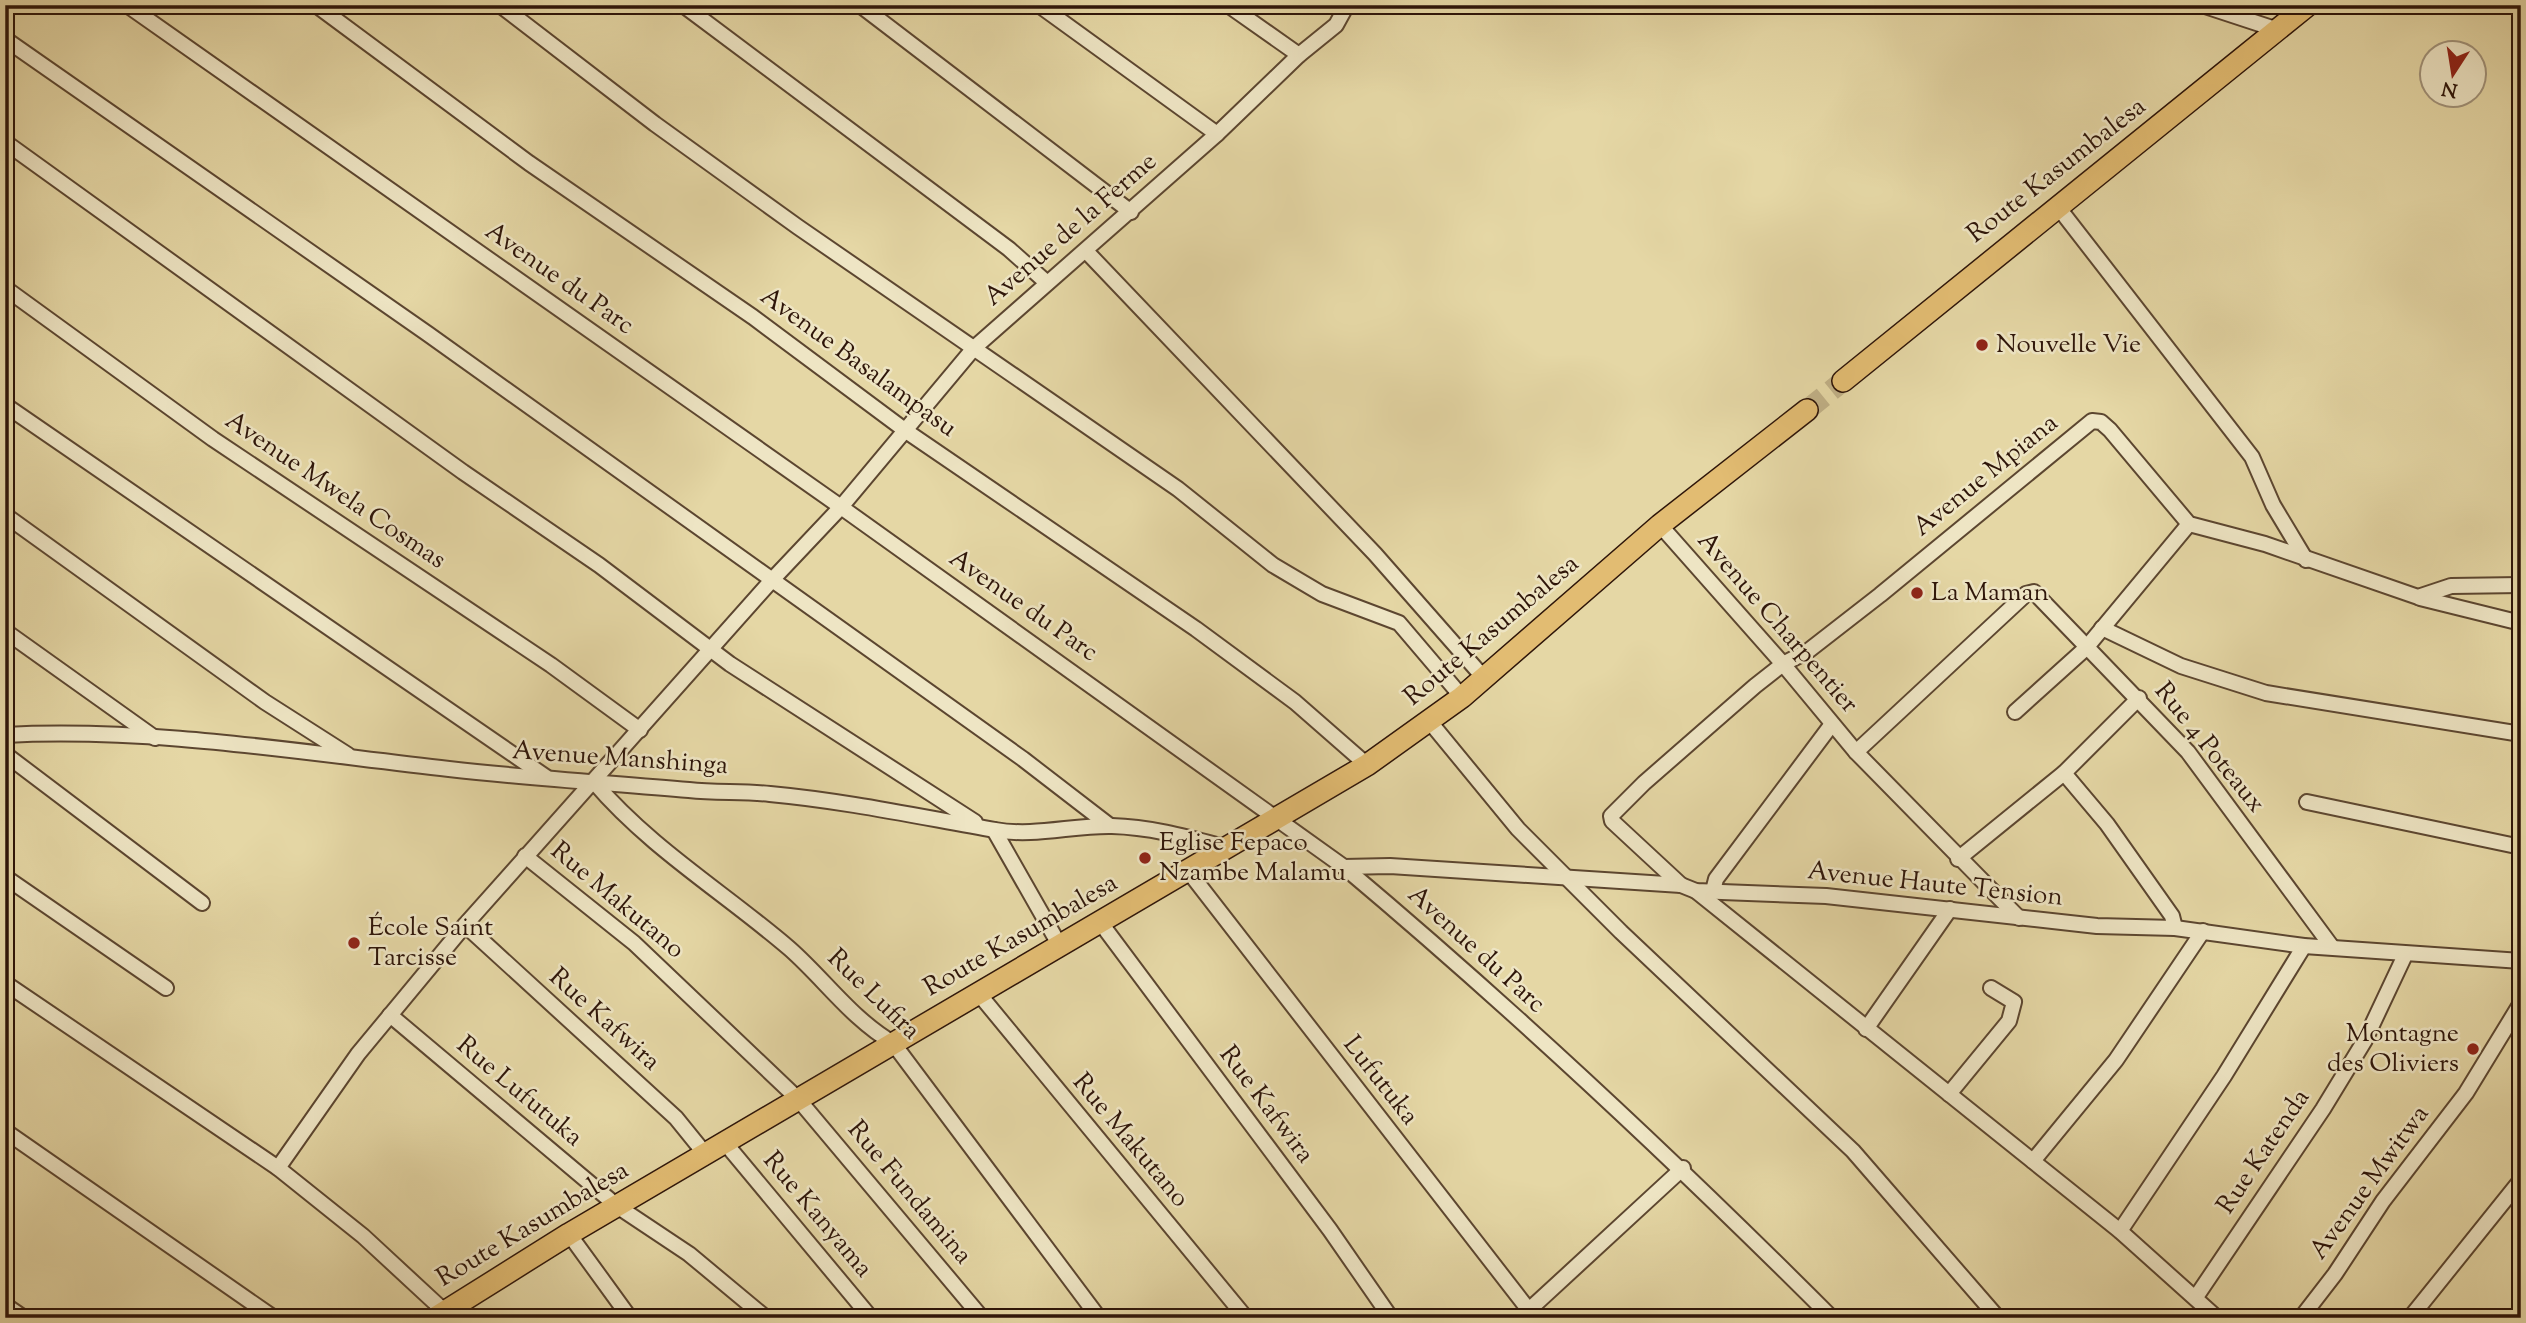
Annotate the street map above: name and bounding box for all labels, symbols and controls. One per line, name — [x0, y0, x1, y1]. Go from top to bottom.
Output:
north arrow — [2418, 38, 2488, 108]
text: N — [2440, 73, 2460, 103]
street label: Route Kasumbalesa — [1960, 89, 2154, 253]
street label: Avenue de la Ferme — [976, 144, 1166, 316]
street label: Avenue du Parc — [477, 214, 641, 344]
street label: Avenue Basalampasu — [752, 279, 964, 447]
place label: Nouvelle Vie — [1996, 327, 2141, 364]
marker: Nouvelle Vie — [1974, 337, 1990, 353]
street label: Avenue Mwela Cosmas — [217, 403, 453, 579]
street label: Avenue Mpiana — [1906, 406, 2066, 546]
street label: Avenue Charpentier — [1688, 524, 1866, 722]
street label: Avenue du Parc — [941, 541, 1105, 671]
street label: Route Kasumbalesa — [1396, 547, 1588, 715]
place label: La Maman — [1931, 575, 2049, 612]
marker: La Maman — [1909, 585, 1925, 601]
street label: Rue 4 Poteaux — [2145, 675, 2273, 821]
street label: Avenue Manshinga — [511, 733, 729, 785]
place label: Eglise Fepaco Nzambe Malamu — [1159, 825, 1346, 892]
street label: Rue Makutano — [542, 834, 692, 968]
marker: Eglise Fepaco Nzambe Malamu — [1137, 850, 1153, 866]
street label: Avenue Haute Tension — [1805, 853, 2065, 917]
street label: Route Kasumbalesa — [917, 865, 1125, 1007]
street label: Avenue du Parc — [1399, 878, 1554, 1022]
place label: École Saint Tarcisse — [368, 910, 493, 977]
marker: École Saint Tarcisse — [346, 935, 362, 951]
street label: Rue Lufira — [818, 941, 928, 1049]
street label: Rue Kafwira — [540, 960, 668, 1080]
place label: Montagne des Oliviers — [2327, 1016, 2459, 1083]
street label: Rue Lufutuka — [448, 1028, 590, 1156]
street label: Lufutuka — [1333, 1028, 1427, 1134]
street label: Rue Kafwira — [1209, 1038, 1323, 1172]
marker: Montagne des Oliviers — [2465, 1041, 2481, 1057]
street label: Rue Makutano — [1063, 1066, 1197, 1216]
street label: Rue Katenda — [2208, 1082, 2320, 1222]
street label: Avenue Mwitwa — [2301, 1098, 2439, 1268]
street label: Rue Fundamina — [838, 1113, 980, 1273]
street label: Rue Kanyama — [753, 1144, 881, 1286]
street label: Route Kasumbalesa — [430, 1153, 636, 1297]

